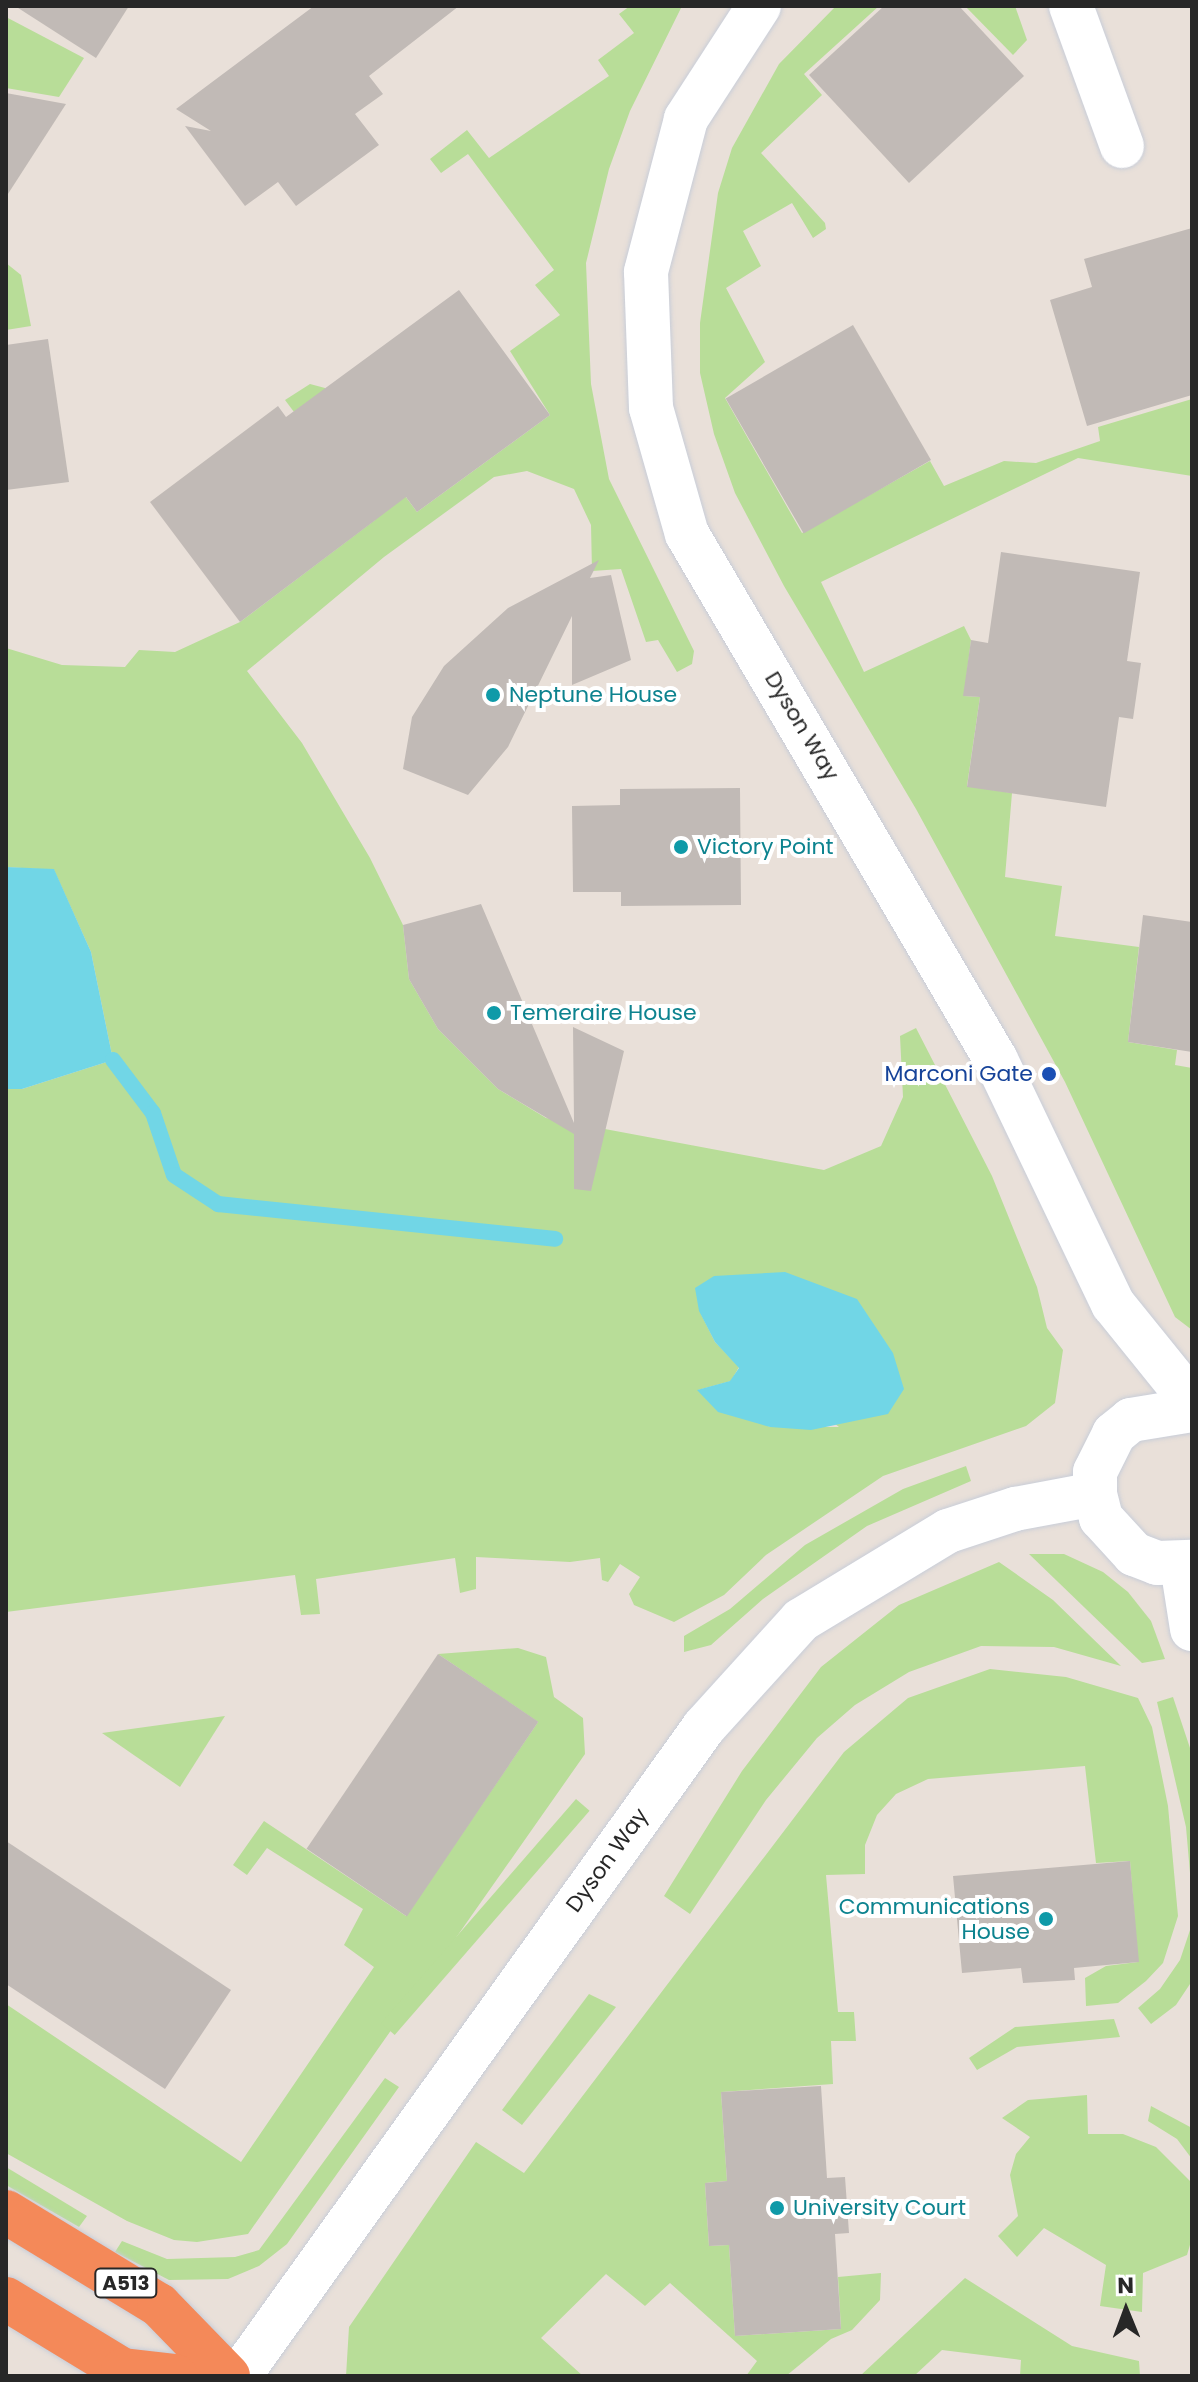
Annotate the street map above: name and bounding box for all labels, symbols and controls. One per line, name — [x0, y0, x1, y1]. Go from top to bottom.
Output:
street label: Dyson Way — [759, 667, 845, 785]
place label: Neptune House — [509, 682, 677, 708]
marker: Neptune House — [484, 686, 502, 704]
place label: Victory Point — [697, 834, 834, 860]
marker: Victory Point — [672, 838, 690, 856]
place label: Temeraire House — [510, 1000, 697, 1026]
marker: Temeraire House — [485, 1004, 503, 1022]
place label: Marconi Gate — [885, 1061, 1033, 1087]
marker: Marconi Gate — [1040, 1065, 1058, 1083]
street label: Dyson Way — [560, 1803, 654, 1917]
place label: Communications House — [839, 1893, 1030, 1944]
marker: Communications House — [1037, 1910, 1055, 1928]
place label: University Court — [793, 2195, 966, 2221]
marker: University Court — [768, 2199, 786, 2217]
road number: A513 — [94, 2267, 158, 2299]
north arrow — [1086, 2270, 1166, 2350]
text: N — [1117, 2270, 1134, 2301]

